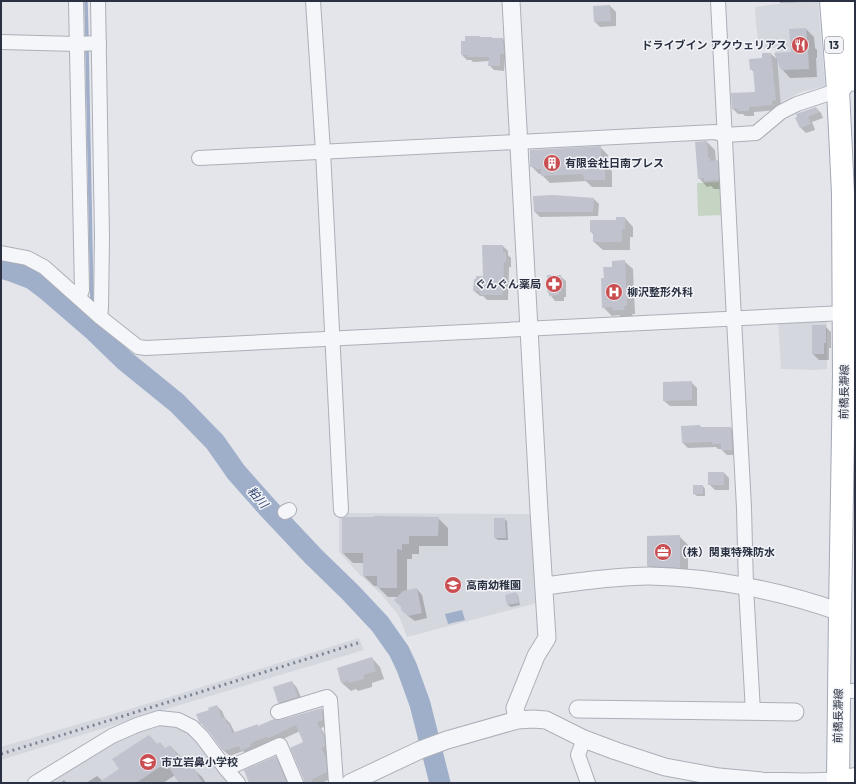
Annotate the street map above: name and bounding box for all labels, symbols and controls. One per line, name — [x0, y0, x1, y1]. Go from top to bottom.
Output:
restaurant icon: ドライブイン アクウェリアス — [790, 35, 810, 55]
road number: 13 — [825, 37, 843, 53]
place label: ドライブイン アクウェリアス — [641, 38, 787, 52]
building icon: 有限会社日南プレス — [542, 153, 562, 173]
place label: 有限会社日南プレス — [565, 156, 664, 170]
pharmacy icon: ぐんぐん薬局 — [544, 274, 564, 294]
place label: ぐんぐん薬局 — [475, 277, 541, 291]
hospital icon: 柳沢整形外科 — [604, 282, 624, 302]
place label: 柳沢整形外科 — [627, 285, 693, 299]
street label: 前橋長瀞線 — [837, 364, 851, 420]
water label: 粕川 — [244, 483, 273, 512]
office icon: （株）関東特殊防水 — [653, 542, 673, 562]
place label: （株）関東特殊防水 — [676, 545, 775, 559]
school or university icon: 高南幼稚園 — [443, 575, 463, 595]
place label: 高南幼稚園 — [466, 578, 521, 592]
street label: 前橋長瀞線 — [831, 688, 845, 744]
school or university icon: 市立岩鼻小学校 — [138, 752, 158, 772]
place label: 市立岩鼻小学校 — [161, 755, 238, 769]

